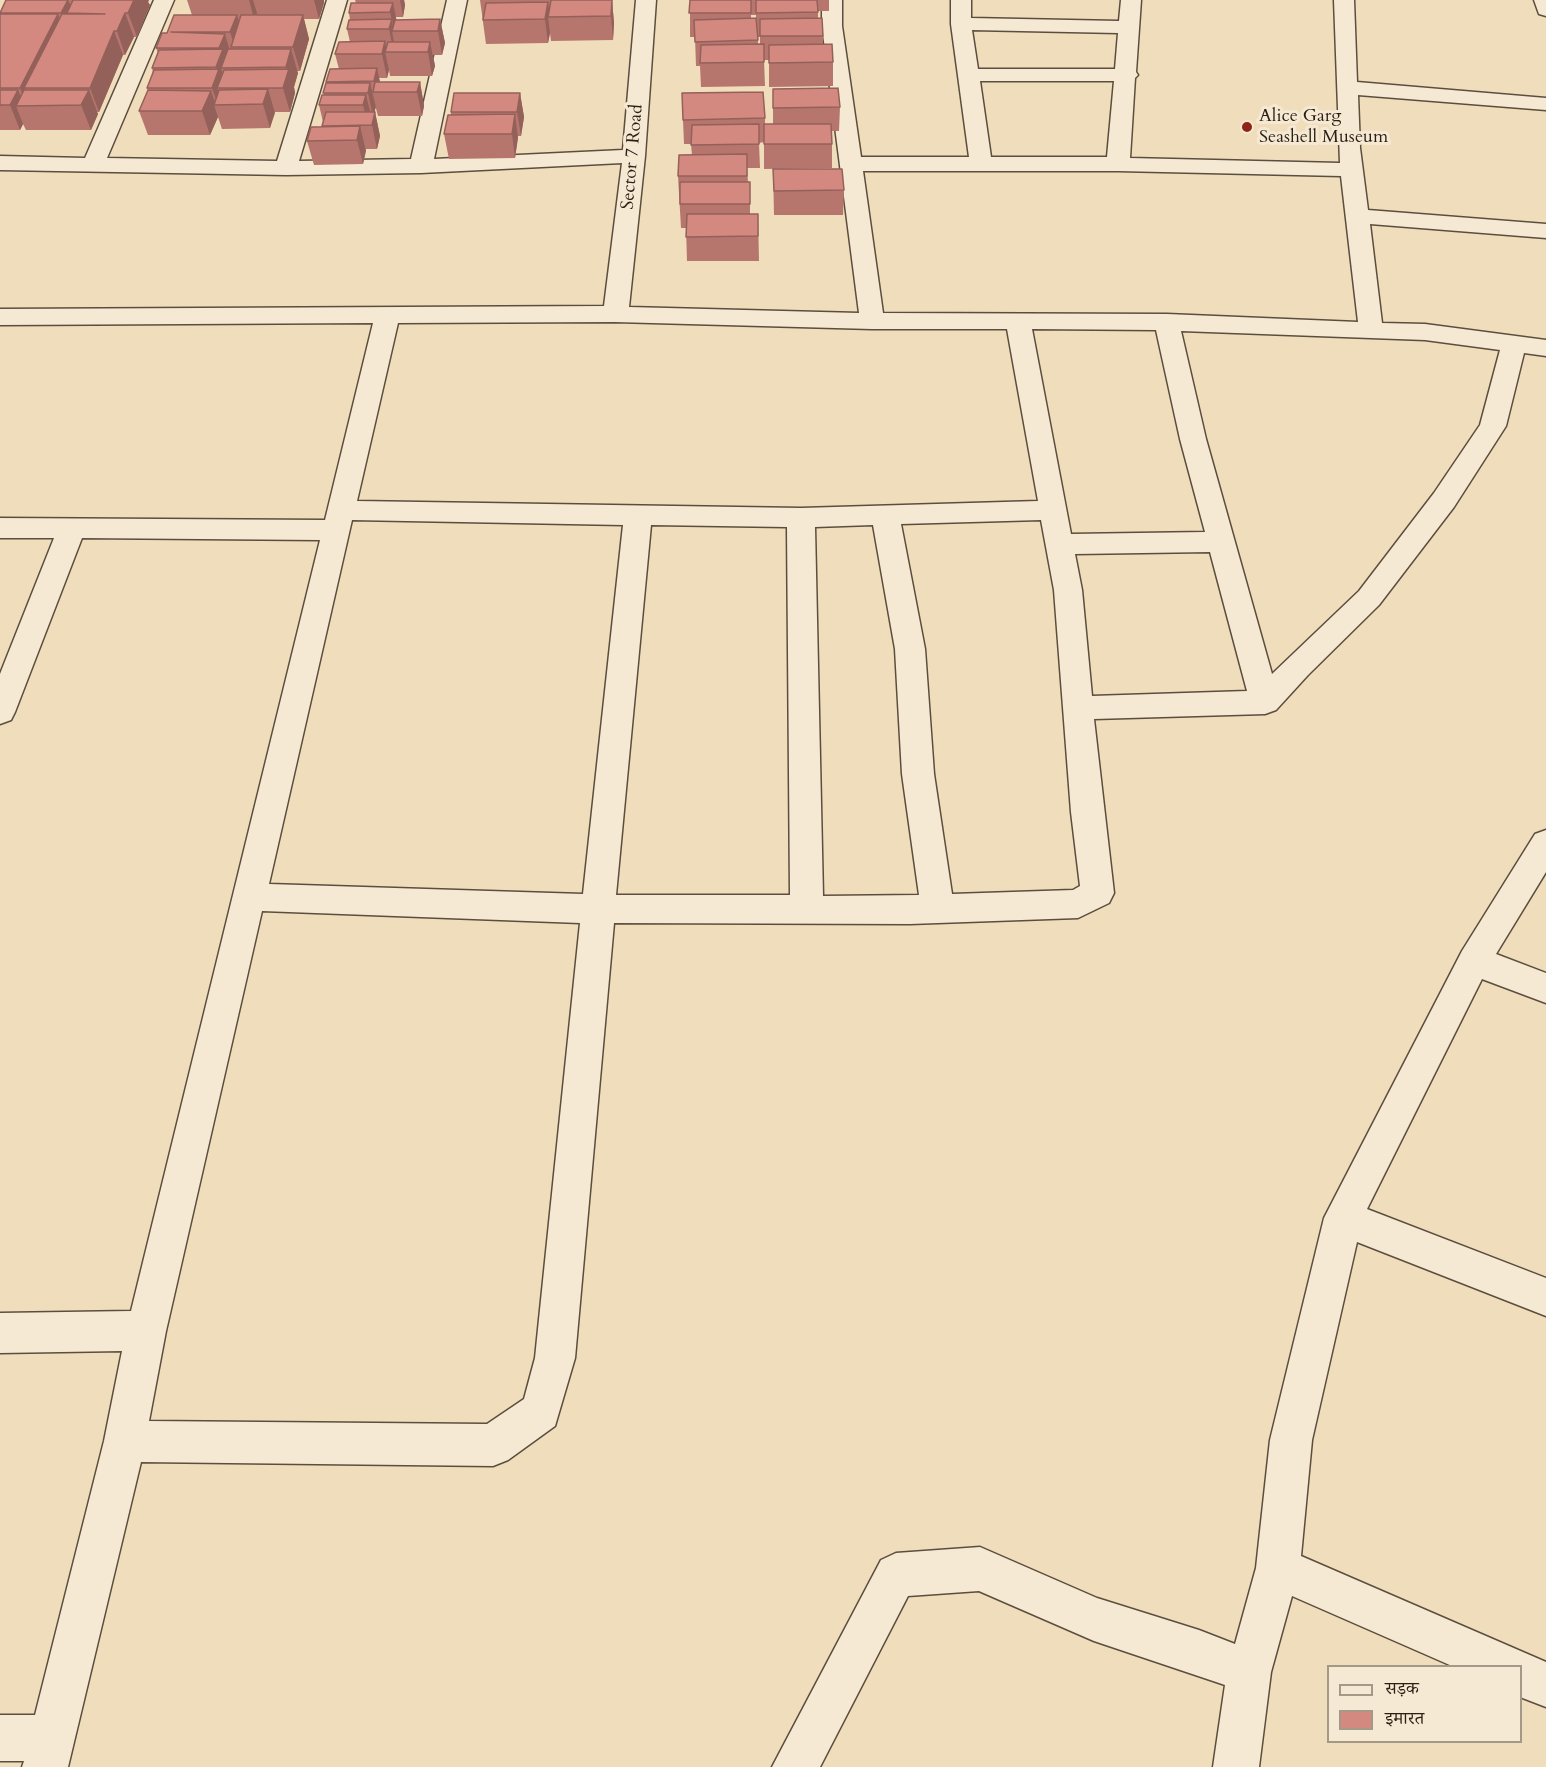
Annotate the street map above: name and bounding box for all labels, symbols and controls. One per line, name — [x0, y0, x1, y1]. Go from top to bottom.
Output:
street label: Sector 7 Road — [618, 103, 648, 211]
place label: Alice Garg Seashell Museum — [1259, 106, 1388, 148]
marker: Alice Garg Seashell Museum — [1240, 120, 1254, 134]
legend — [1327, 1665, 1522, 1743]
text: सड़क — [1385, 1676, 1419, 1701]
text: इमारत — [1385, 1706, 1424, 1731]

